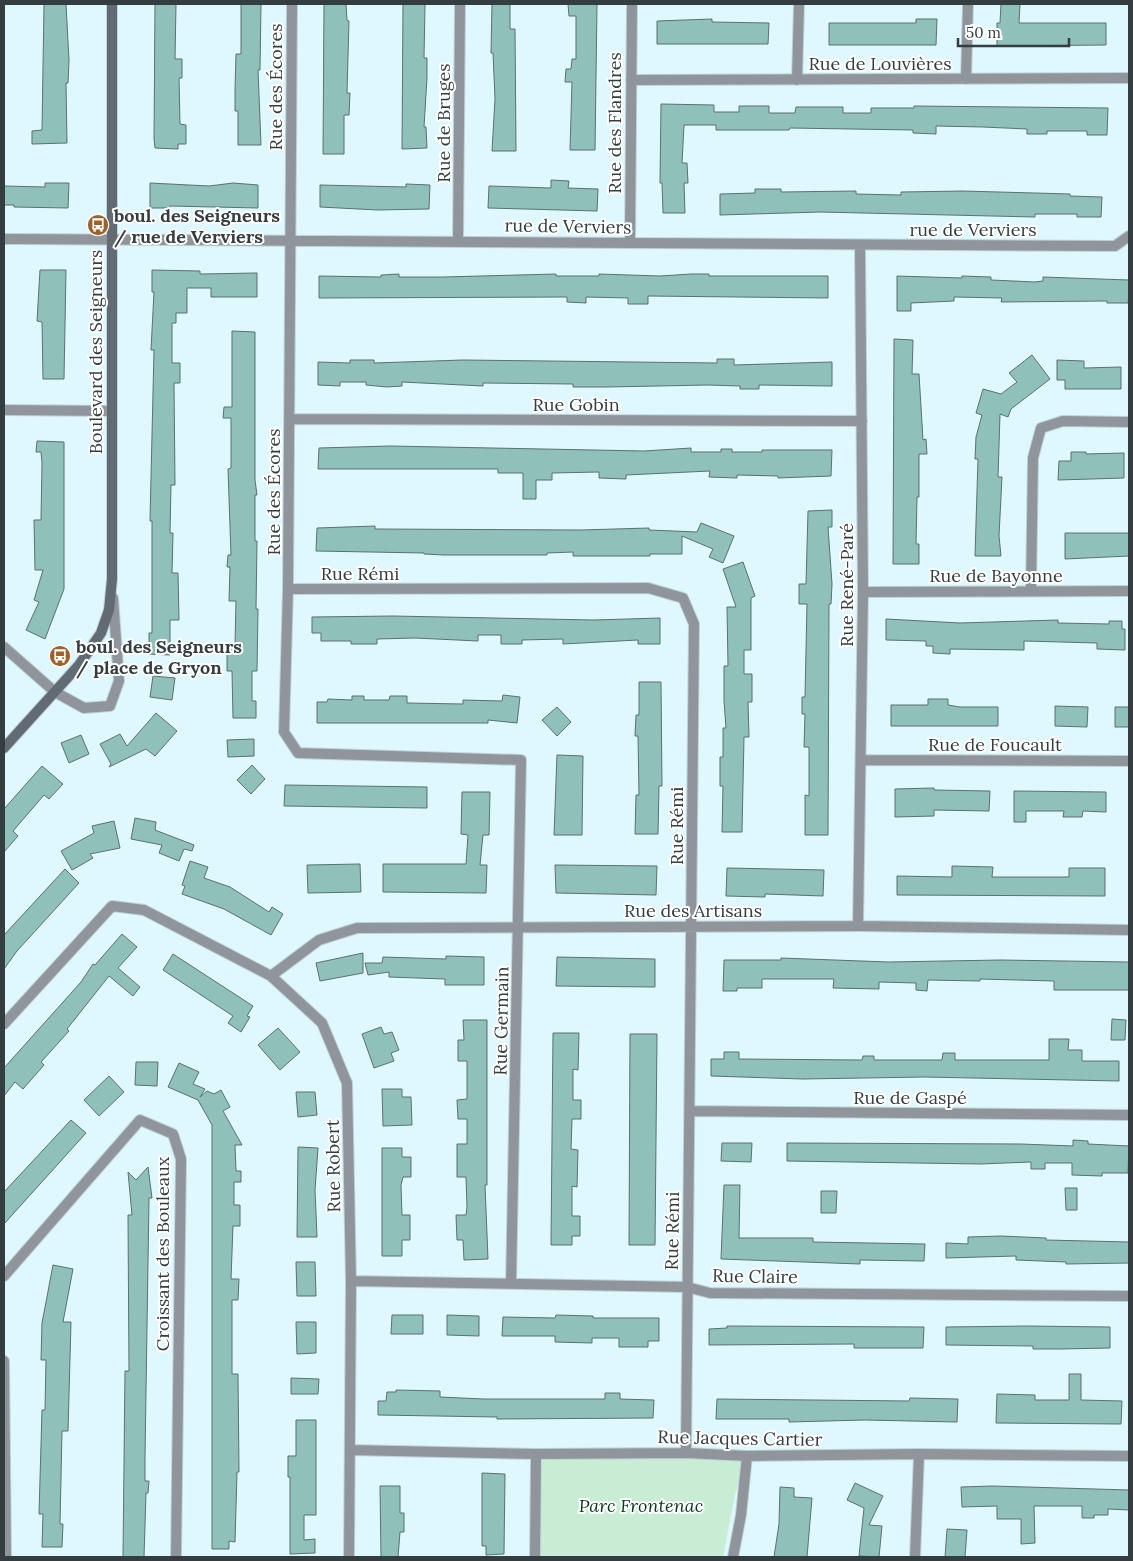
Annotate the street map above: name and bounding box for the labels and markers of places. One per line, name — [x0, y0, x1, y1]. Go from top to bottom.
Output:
place label: boul. des Seigneurs / rue de Verviers — [113, 204, 280, 248]
bus stop icon: boul. des Seigneurs / rue de Verviers — [86, 213, 110, 237]
place label: boul. des Seigneurs / place de Gryon — [75, 635, 242, 679]
bus stop icon: boul. des Seigneurs / place de Gryon — [48, 644, 72, 668]

